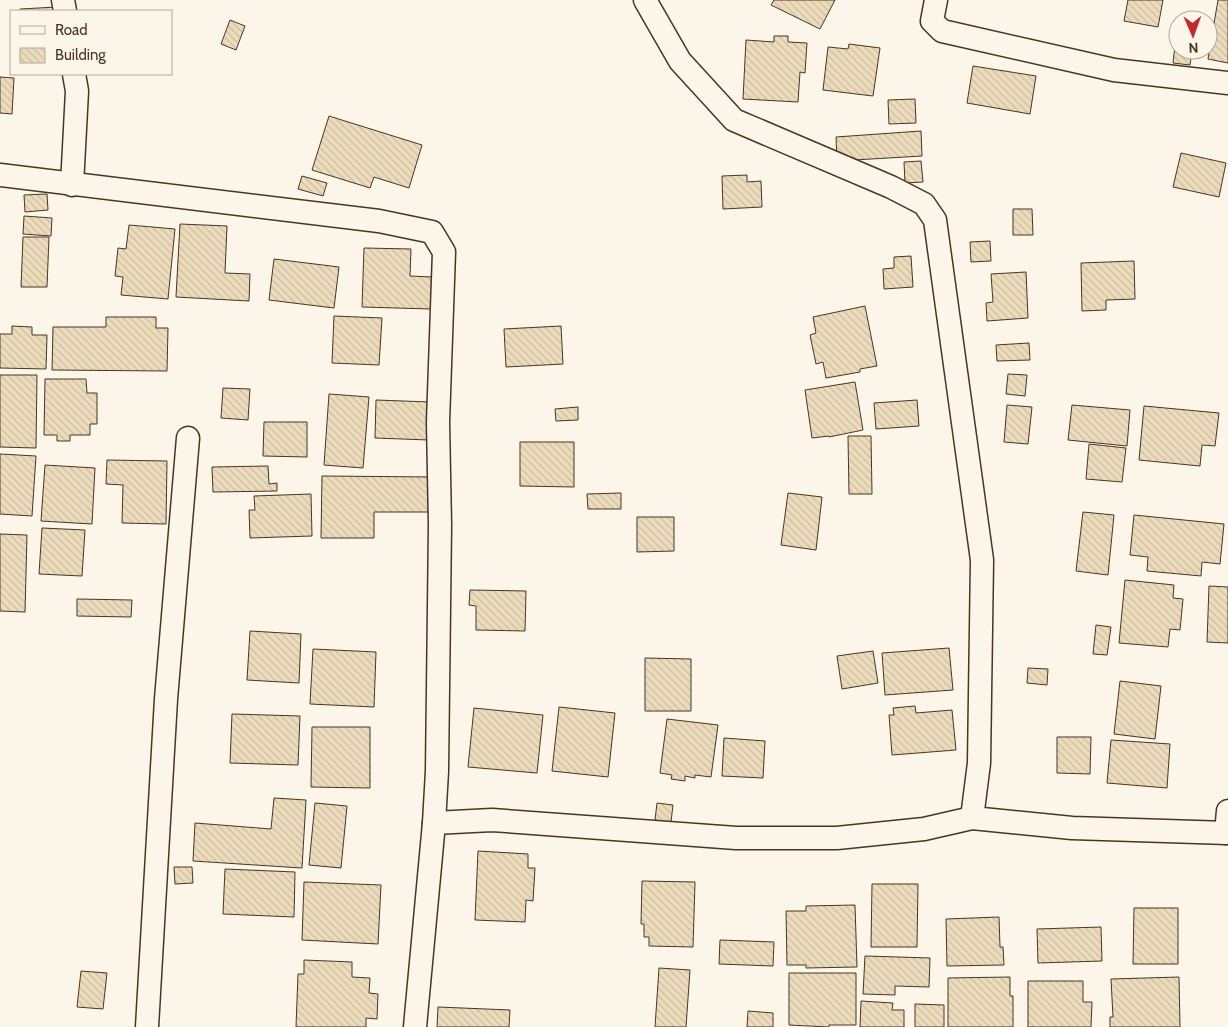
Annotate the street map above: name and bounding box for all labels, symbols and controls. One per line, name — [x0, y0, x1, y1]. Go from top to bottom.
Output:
legend — [10, 10, 172, 75]
north arrow — [1168, 10, 1218, 60]
text: Road — [55, 21, 88, 39]
text: N — [1188, 39, 1199, 57]
text: Building — [55, 46, 106, 64]

